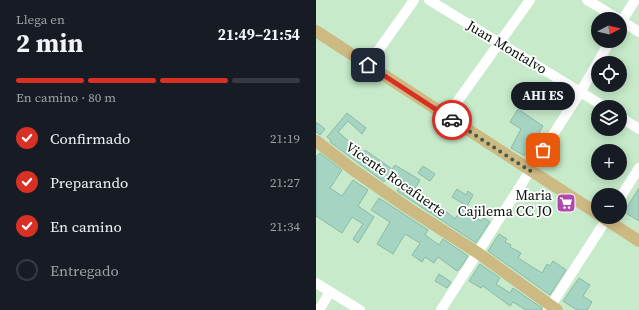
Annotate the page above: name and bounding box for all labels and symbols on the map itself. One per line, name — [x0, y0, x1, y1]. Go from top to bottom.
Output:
north arrow — [591, 12, 627, 48]
street label: Juan Montalvo — [462, 15, 551, 79]
pin — [351, 48, 385, 82]
callout: AHI ES — [511, 82, 575, 110]
courier — [432, 100, 472, 140]
pin — [526, 133, 560, 167]
street label: Vicente Rocafuerte — [342, 137, 450, 221]
place label: Maria Cajilema CC JO — [458, 185, 553, 221]
supermarket icon: Maria Cajilema CC JO — [555, 192, 577, 214]

